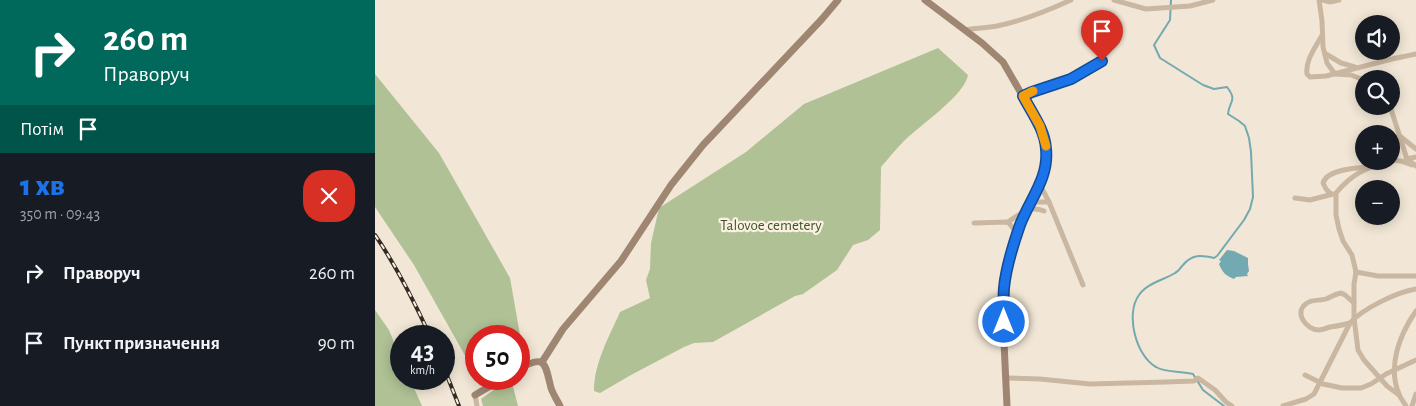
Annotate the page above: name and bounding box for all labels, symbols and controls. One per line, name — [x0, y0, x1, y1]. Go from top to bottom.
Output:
pin — [1081, 10, 1123, 61]
map controls — [1355, 15, 1400, 225]
button: sound — [1355, 15, 1400, 60]
icon: arrive — [1088, 17, 1116, 45]
icon: right — [20, 20, 85, 85]
text: 260 m — [103, 22, 188, 57]
text: Праворуч — [103, 63, 190, 85]
button: search — [1355, 70, 1400, 115]
icon: arrive — [74, 115, 102, 143]
text: Потім — [20, 120, 64, 139]
button: + — [1355, 125, 1400, 170]
button: close — [303, 170, 355, 222]
text: 1 хв — [20, 171, 65, 201]
button: − — [1355, 180, 1400, 225]
text: 350 m · 09:43 — [20, 206, 100, 222]
park label: Talovoe cemetery — [720, 218, 822, 233]
icon: right — [20, 259, 48, 287]
text: Праворуч — [63, 264, 141, 283]
text: 260 m — [309, 264, 355, 283]
position arrow — [977, 295, 1029, 347]
speed limit sign: 50 — [465, 325, 530, 390]
icon: arrive — [20, 329, 48, 357]
text: Пункт призначення — [63, 334, 220, 353]
text: 90 m — [318, 334, 355, 353]
text: 43 — [411, 339, 434, 364]
text: km/h — [410, 364, 435, 376]

